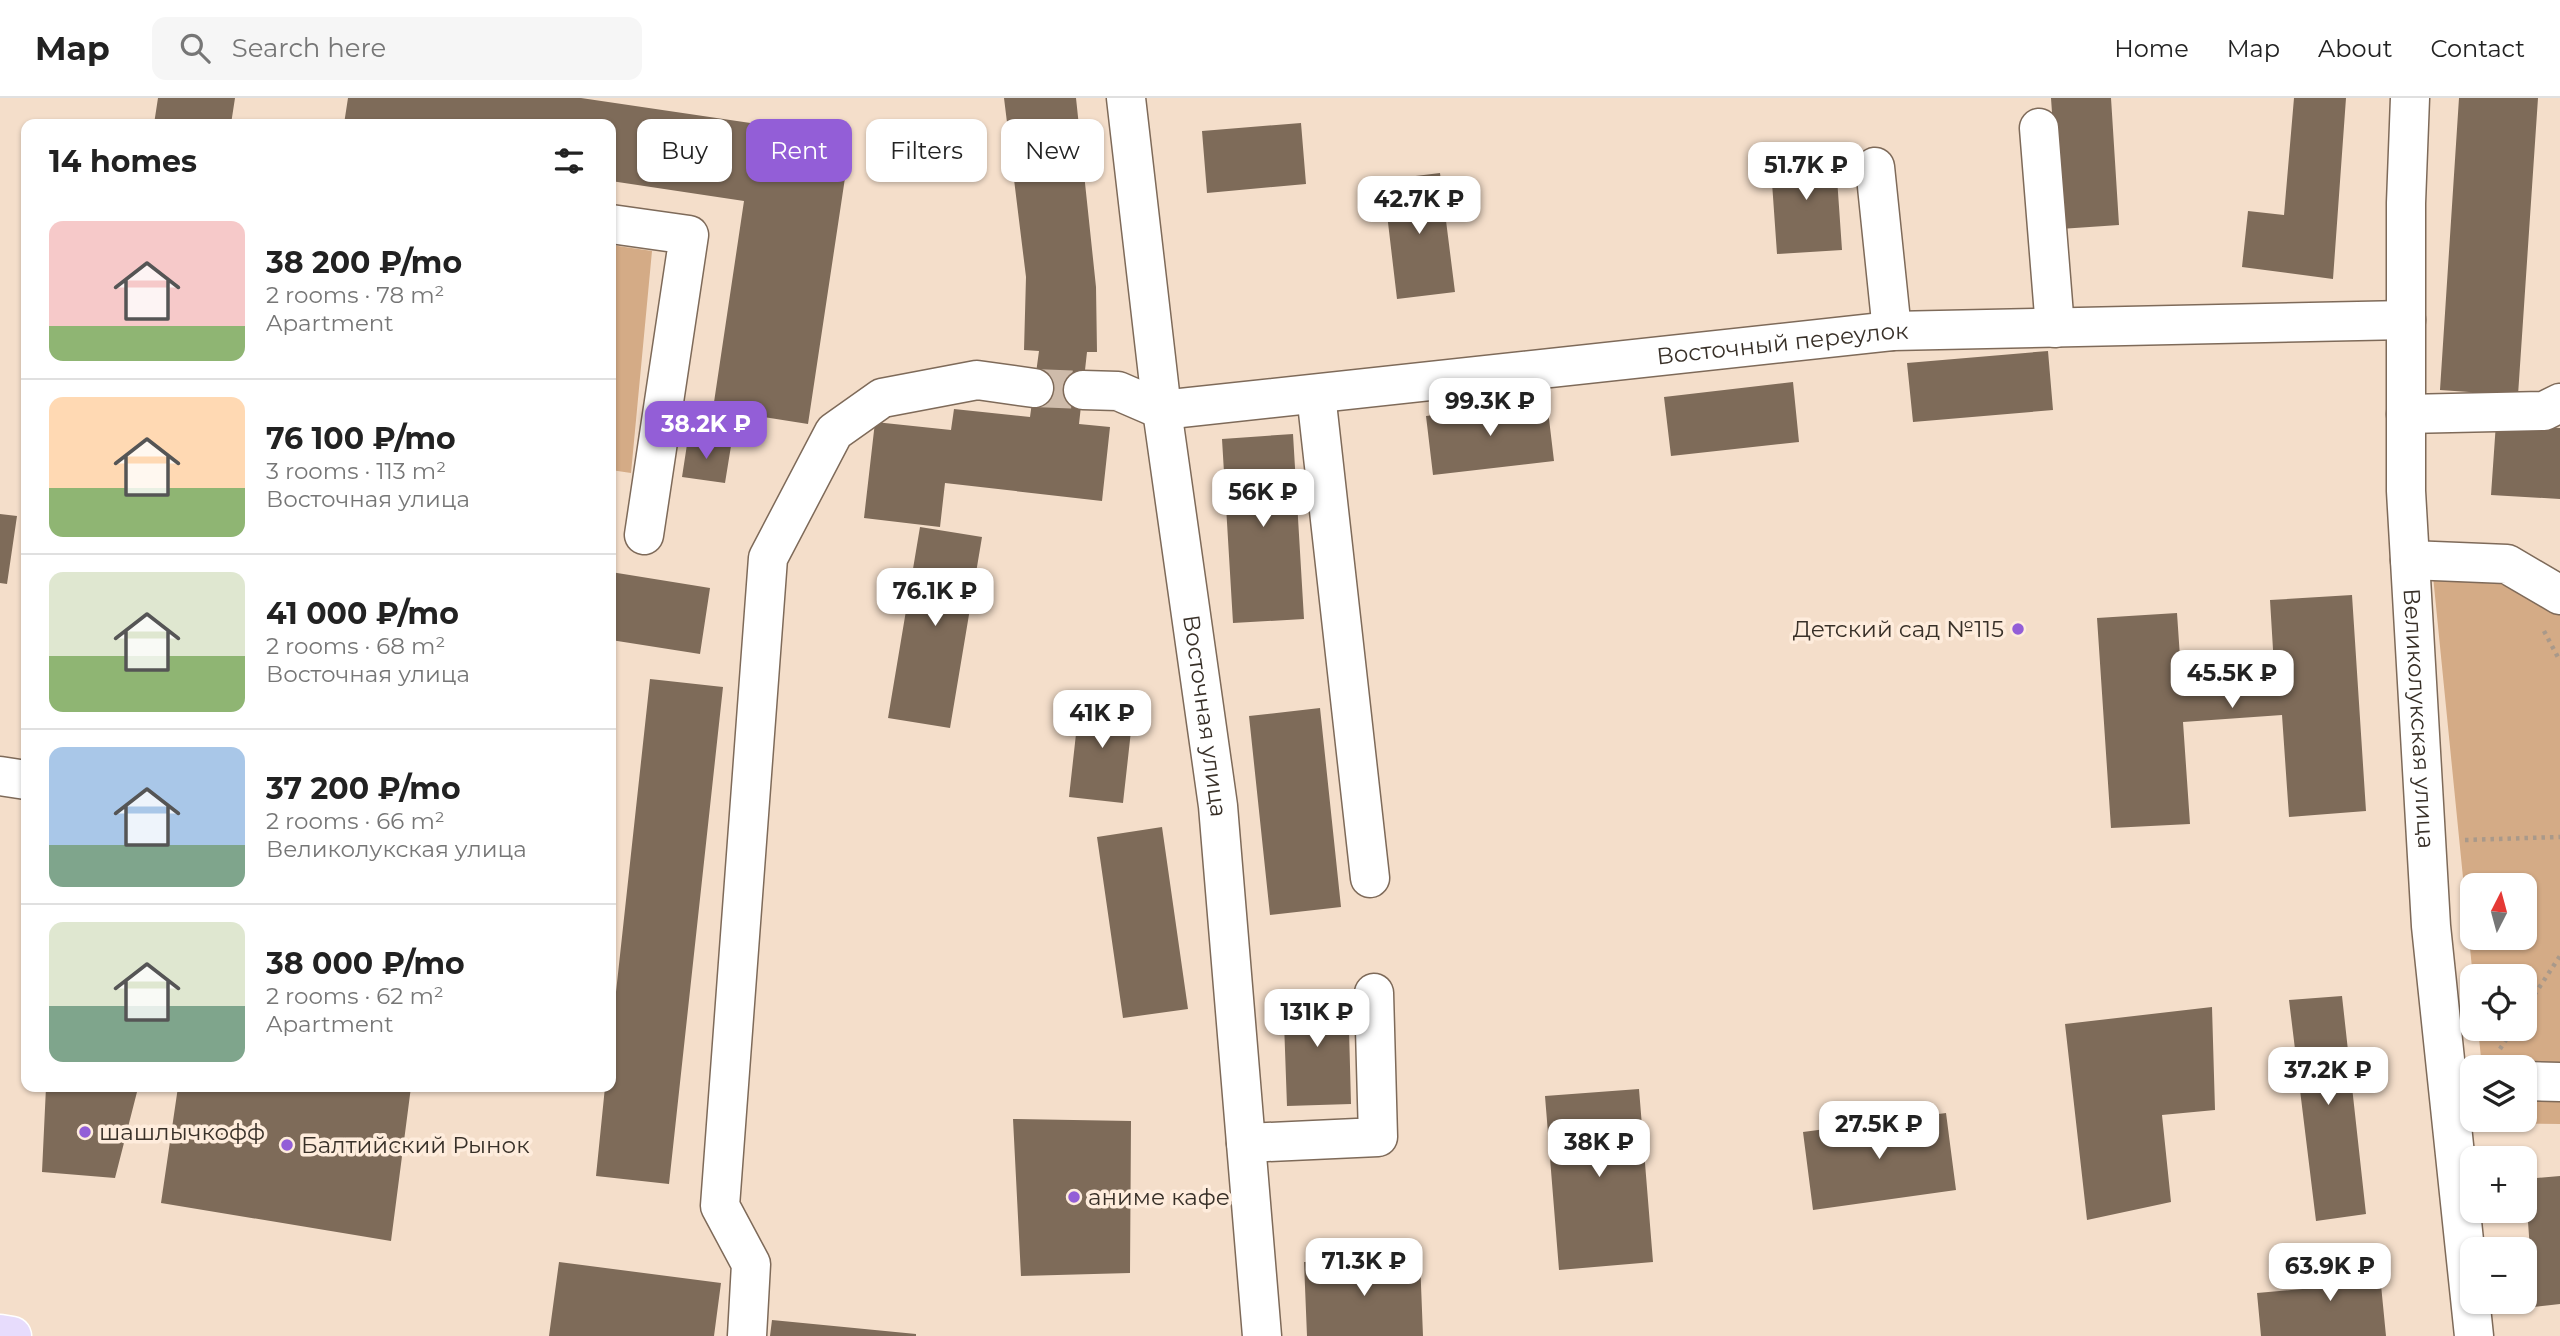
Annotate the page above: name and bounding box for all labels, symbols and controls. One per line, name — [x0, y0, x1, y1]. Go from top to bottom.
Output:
search box — [152, 17, 642, 80]
text: Map — [35, 28, 110, 68]
icon: search — [176, 29, 214, 67]
text: Search here — [232, 32, 386, 64]
text: Home — [2114, 34, 2189, 63]
text: Map — [2227, 34, 2280, 63]
text: About — [2318, 34, 2392, 63]
text: Contact — [2430, 34, 2525, 63]
chip: Buy — [637, 119, 732, 182]
chip: Rent — [746, 119, 852, 182]
chip: Filters — [866, 119, 987, 182]
chip: New — [1001, 119, 1104, 182]
icon: filters — [550, 142, 588, 180]
pin: 51.7K ₽ — [1741, 142, 1871, 202]
text: 14 homes — [49, 143, 197, 180]
text: 51.7K ₽ — [1764, 151, 1848, 179]
pin: 42.7K ₽ — [1354, 176, 1484, 236]
text: 42.7K ₽ — [1374, 185, 1464, 213]
text: 38 200 ₽/mo — [266, 244, 462, 281]
icon: home — [105, 249, 189, 333]
text: 2 rooms · 78 m² — [266, 281, 444, 309]
text: Apartment — [266, 309, 394, 337]
street label: Восточный переулок — [1655, 317, 1909, 370]
pin: 99.3K ₽ — [1425, 378, 1555, 438]
text: 99.3K ₽ — [1445, 387, 1535, 415]
pin: 38.2K ₽ — [641, 402, 771, 461]
text: 38.2K ₽ — [661, 410, 751, 438]
text: 76 100 ₽/mo — [266, 420, 456, 457]
icon: home — [105, 425, 189, 509]
text: 3 rooms · 113 m² — [266, 457, 446, 485]
pin: 56K ₽ — [1214, 470, 1312, 529]
text: 56K ₽ — [1228, 478, 1298, 506]
text: Восточная улица — [266, 485, 470, 513]
pin: 76.1K ₽ — [870, 568, 1000, 628]
text: 76.1K ₽ — [893, 577, 977, 605]
street label: Великолукская улица — [2398, 588, 2441, 850]
text: 41 000 ₽/mo — [266, 595, 459, 632]
icon: home — [105, 600, 189, 684]
street label: Восточная улица — [1177, 613, 1233, 818]
place label: Детский сад №115 — [1793, 615, 2004, 643]
marker: Детский сад №115 — [2010, 621, 2026, 637]
text: 2 rooms · 68 m² — [266, 632, 445, 660]
pin: 45.5K ₽ — [2167, 650, 2297, 710]
text: 45.5K ₽ — [2187, 659, 2277, 687]
text: Восточная улица — [266, 660, 470, 688]
pin: 41K ₽ — [1053, 690, 1151, 750]
text: 41K ₽ — [1069, 699, 1135, 727]
text: 37 200 ₽/mo — [266, 770, 461, 807]
icon: home — [105, 775, 189, 859]
text: 2 rooms · 66 m² — [266, 807, 445, 835]
text: Великолукская улица — [266, 835, 527, 863]
north arrow — [2460, 873, 2538, 950]
map controls — [2460, 873, 2537, 1314]
text: 38 000 ₽/mo — [266, 945, 465, 982]
icon: home — [105, 950, 189, 1034]
button: locate — [2460, 964, 2537, 1041]
text: 2 rooms · 62 m² — [266, 982, 444, 1010]
pin: 131K ₽ — [1260, 990, 1374, 1049]
text: 131K ₽ — [1280, 998, 1354, 1026]
text: Apartment — [266, 1010, 394, 1038]
pin: 37.2K ₽ — [2263, 1048, 2393, 1107]
button: layers — [2460, 1055, 2537, 1132]
text: 37.2K ₽ — [2284, 1056, 2372, 1084]
pin: 27.5K ₽ — [1814, 1102, 1944, 1161]
text: 27.5K ₽ — [1835, 1110, 1923, 1138]
place label: шашлычкофф — [99, 1118, 265, 1146]
pin: 38K ₽ — [1550, 1119, 1648, 1179]
marker: шашлычкофф — [77, 1124, 93, 1140]
text: 38K ₽ — [1564, 1128, 1634, 1156]
place label: Балтийский Рынок — [301, 1131, 530, 1159]
marker: Балтийский Рынок — [279, 1137, 295, 1153]
button: + — [2460, 1146, 2537, 1223]
place label: аниме кафе — [1088, 1183, 1230, 1211]
marker: аниме кафе — [1066, 1189, 1082, 1205]
button: − — [2460, 1237, 2537, 1314]
pin: 71.3K ₽ — [1299, 1238, 1429, 1298]
pin: 63.9K ₽ — [2265, 1244, 2395, 1303]
text: 71.3K ₽ — [1322, 1247, 1406, 1275]
text: 63.9K ₽ — [2285, 1252, 2375, 1280]

